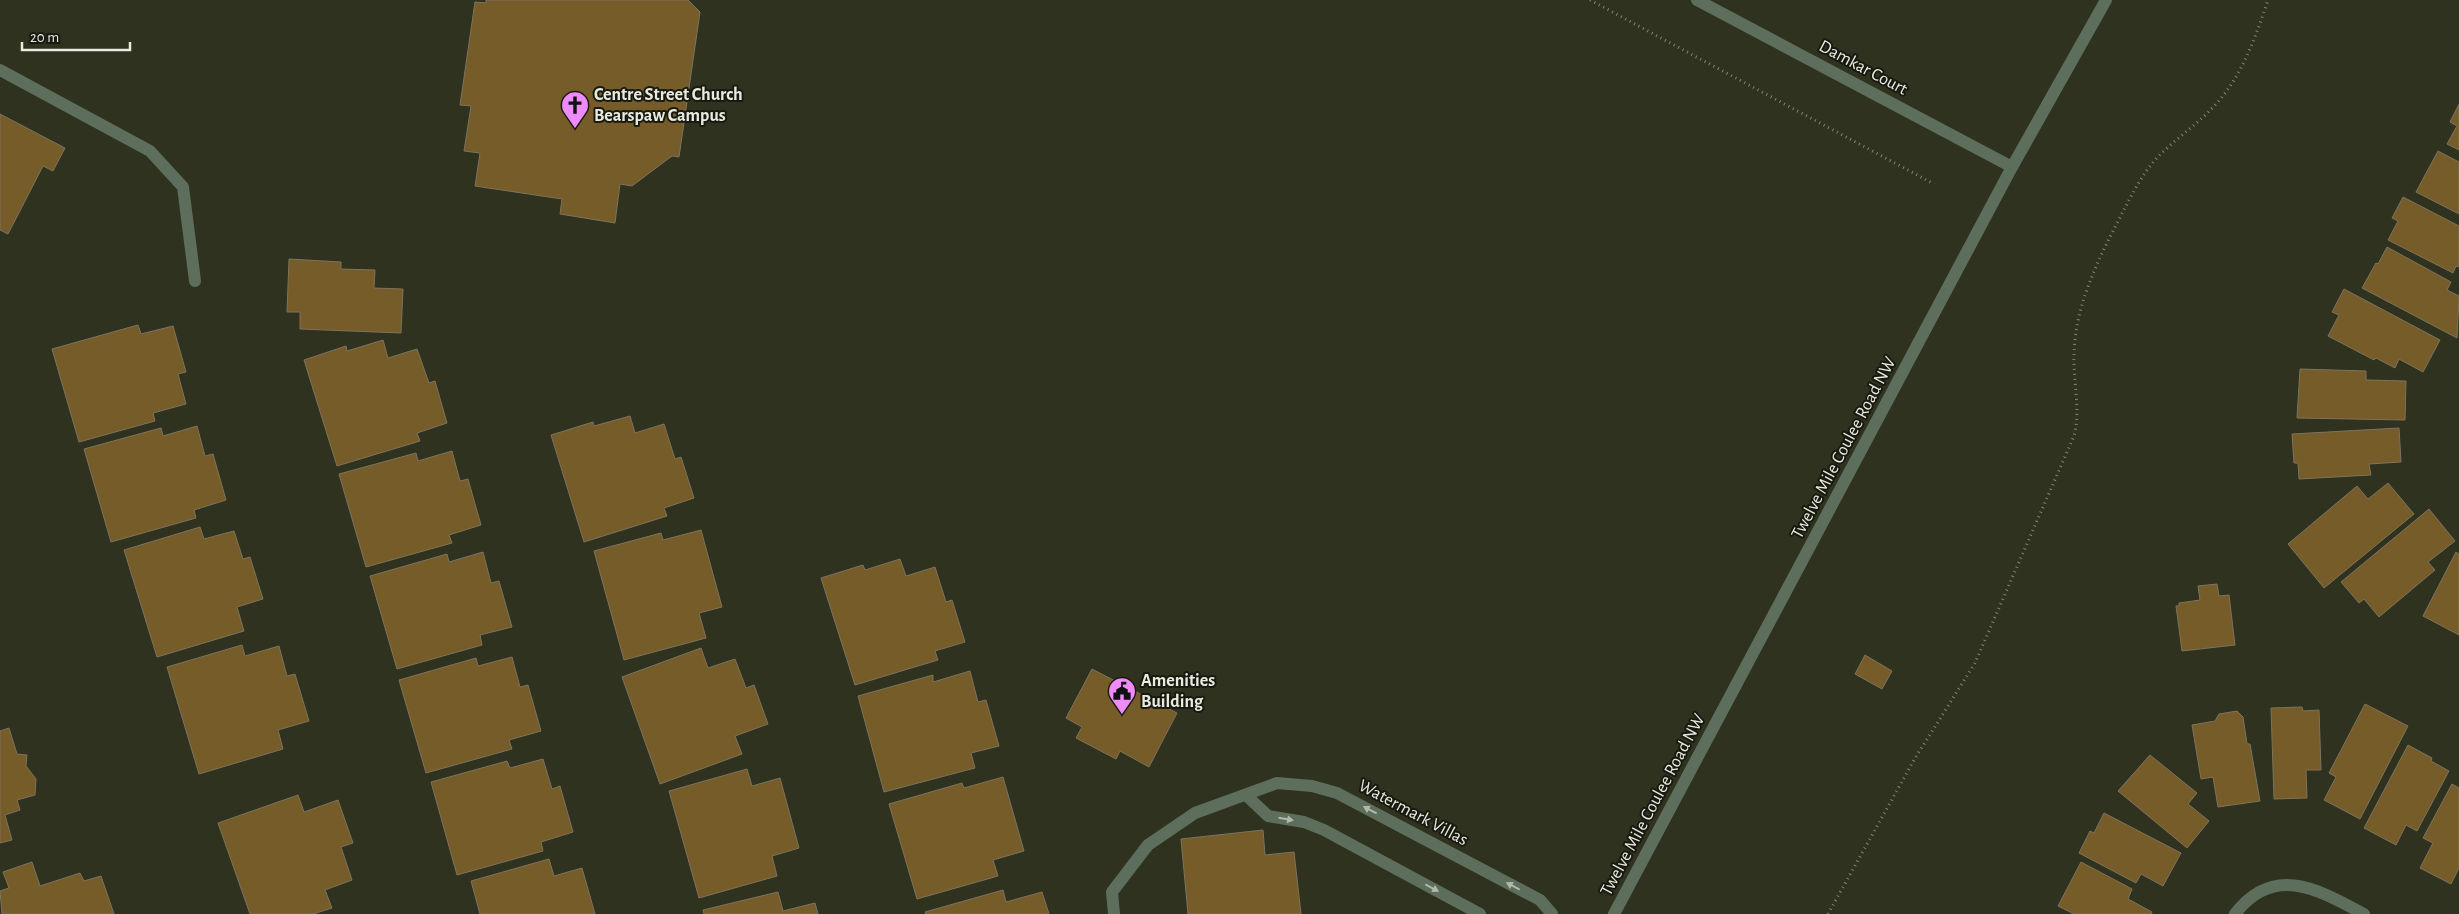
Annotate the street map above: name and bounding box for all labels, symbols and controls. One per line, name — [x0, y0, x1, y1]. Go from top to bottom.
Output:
scale bar — [22, 20, 130, 52]
text: 20 m — [30, 30, 59, 45]
street label: Damkar Court — [1816, 37, 1910, 99]
place label: Centre Street Church Bearspaw Campus — [594, 86, 743, 125]
church icon: Centre Street Church Bearspaw Campus — [560, 90, 590, 129]
street label: Twelve Mile Coulee Road NW — [1788, 354, 1900, 542]
place label: Amenities Building — [1141, 672, 1215, 711]
public building icon: Amenities Building — [1107, 676, 1137, 715]
street label: Twelve Mile Coulee Road NW — [1597, 711, 1709, 899]
street label: Watermark Villas — [1355, 777, 1471, 849]
one-way arrow — [1363, 806, 1377, 814]
one-way arrow — [1279, 815, 1295, 823]
one-way arrow — [1506, 882, 1521, 890]
one-way arrow — [1425, 884, 1440, 892]

